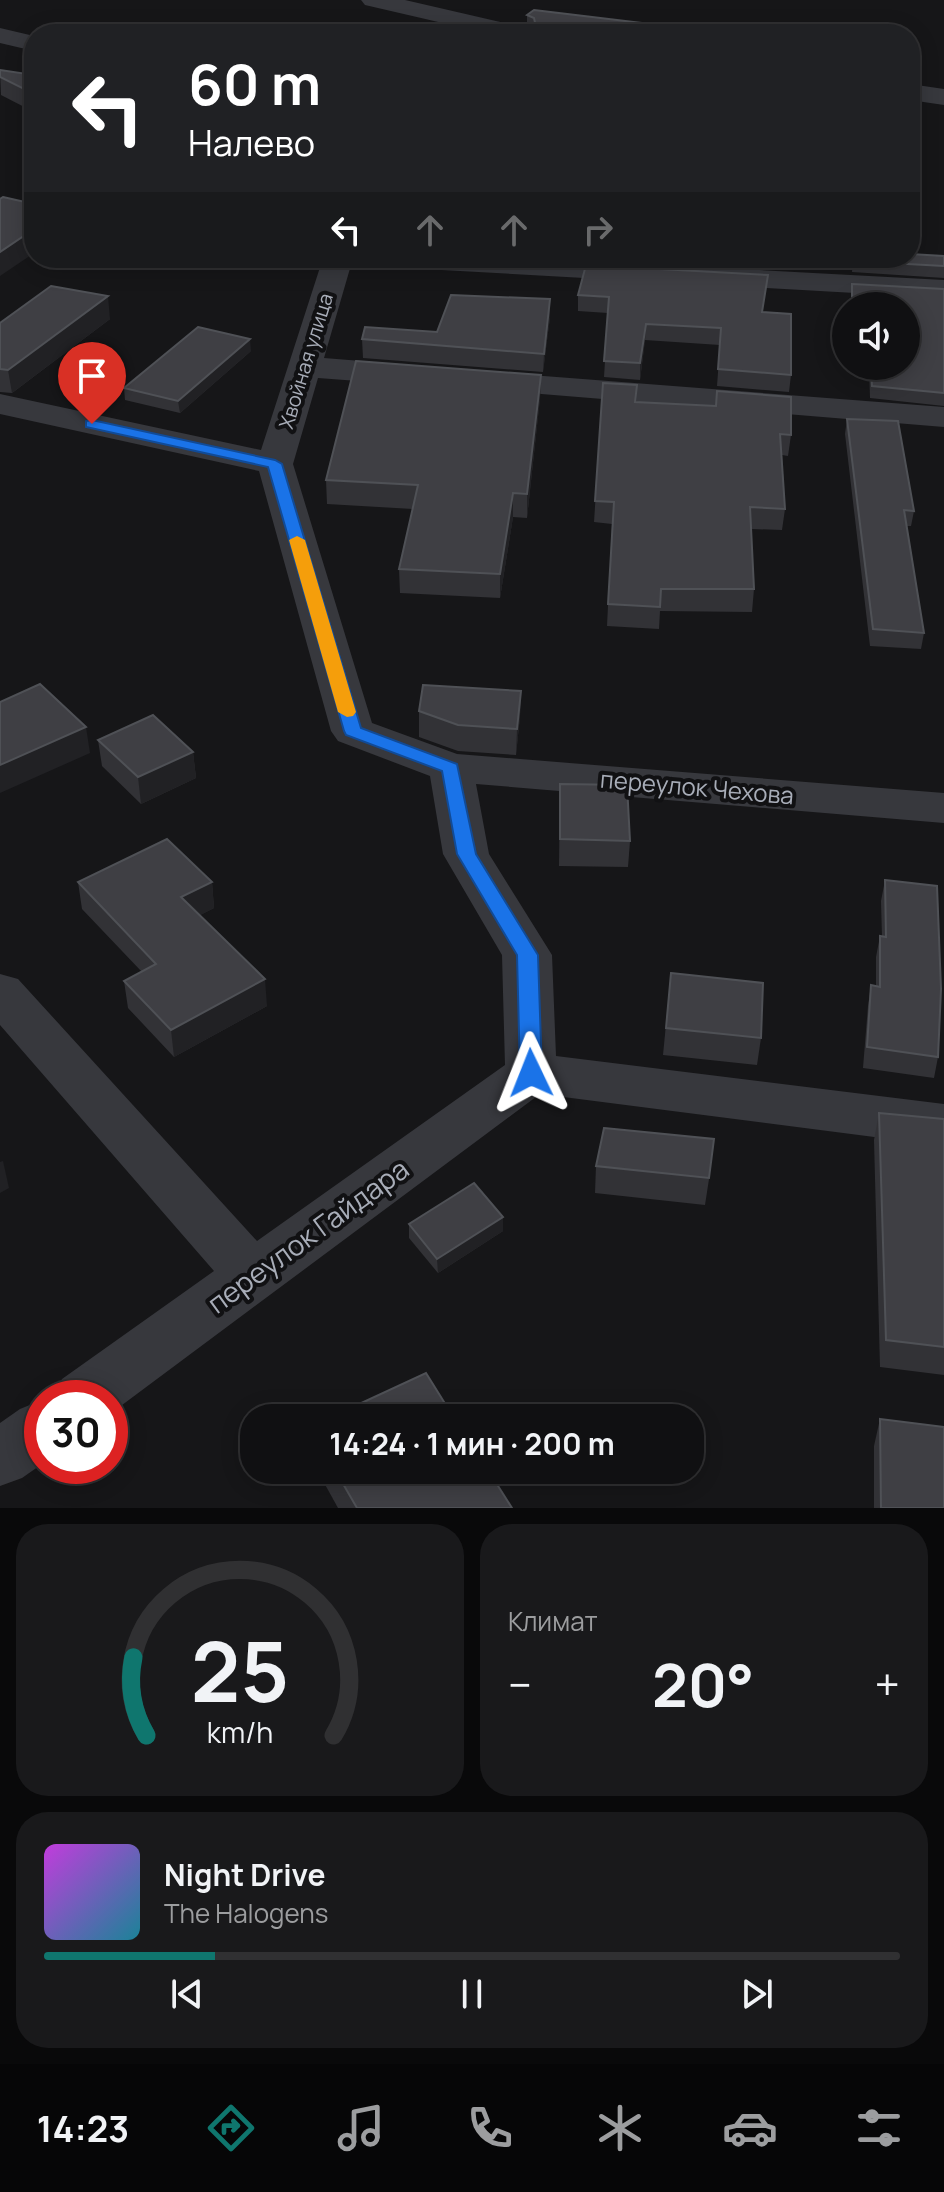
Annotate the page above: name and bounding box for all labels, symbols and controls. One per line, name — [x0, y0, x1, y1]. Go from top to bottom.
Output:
text: 60 m — [188, 45, 321, 122]
icon: left — [56, 56, 160, 160]
text: Налево — [188, 118, 315, 167]
icon: left — [324, 208, 368, 252]
icon: ahead — [408, 208, 452, 252]
icon: ahead — [492, 208, 536, 252]
icon: right — [576, 208, 620, 252]
street label: Хвойная улица — [272, 290, 339, 432]
map controls — [832, 292, 920, 380]
button: sound — [832, 292, 920, 380]
pin — [58, 342, 126, 424]
icon: arrive — [70, 354, 114, 398]
street label: переулок Чехова — [599, 762, 795, 811]
position arrow — [489, 1031, 573, 1115]
street label: переулок Гайдара — [199, 1149, 416, 1321]
speed limit sign: 30 — [24, 1380, 128, 1484]
text: 14:24 · 1 мин · 200 m — [329, 1423, 615, 1464]
text: Климат — [508, 1603, 598, 1639]
text: 25 — [191, 1613, 289, 1727]
text: 20° — [652, 1643, 754, 1725]
text: − — [508, 1654, 532, 1714]
text: + — [875, 1654, 900, 1714]
text: km/h — [207, 1713, 273, 1752]
text: Night Drive — [164, 1854, 326, 1895]
text: The Halogens — [164, 1895, 328, 1931]
icon: previous — [165, 1972, 209, 2016]
icon: pause — [450, 1972, 494, 2016]
icon: next — [735, 1972, 779, 2016]
icon: directions — [203, 2100, 259, 2156]
icon: music — [333, 2100, 389, 2156]
icon: phone — [462, 2100, 518, 2156]
icon: climate — [592, 2100, 648, 2156]
icon: car — [722, 2100, 778, 2156]
icon: filters — [851, 2100, 907, 2156]
text: 14:23 — [37, 2104, 129, 2153]

